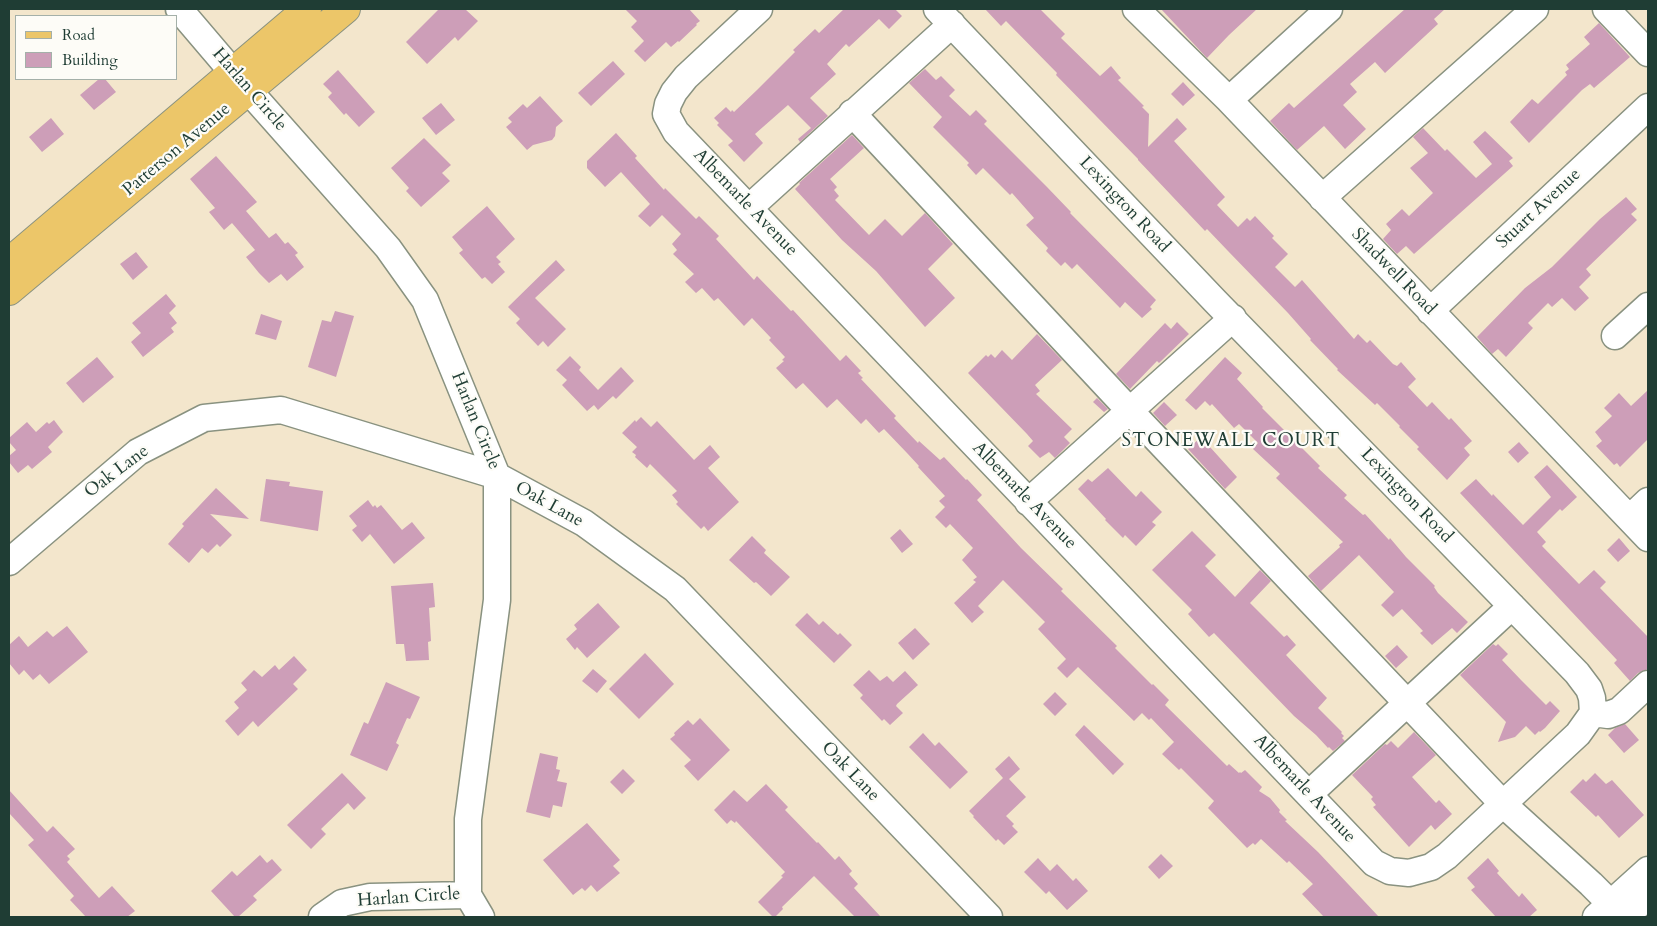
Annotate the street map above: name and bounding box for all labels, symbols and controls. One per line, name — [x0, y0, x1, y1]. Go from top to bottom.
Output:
legend — [15, 15, 178, 80]
text: Road — [62, 25, 95, 45]
street label: Harlan Circle — [207, 44, 291, 136]
text: Building — [62, 50, 118, 70]
street label: Patterson Avenue — [119, 99, 235, 201]
street label: Albemarle Avenue — [688, 145, 802, 261]
street label: Lexington Road — [1074, 153, 1174, 257]
street label: Stuart Avenue — [1492, 164, 1586, 254]
street label: Shadwell Road — [1346, 224, 1440, 320]
street label: Harlan Circle — [446, 369, 504, 473]
district label: STONEWALL COURT — [1120, 431, 1342, 453]
street label: Albemarle Avenue — [967, 438, 1081, 554]
street label: Oak Lane — [81, 441, 153, 503]
street label: Lexington Road — [1355, 444, 1457, 548]
street label: Oak Lane — [511, 477, 587, 533]
street label: Albemarle Avenue — [1248, 730, 1360, 848]
street label: Oak Lane — [816, 738, 884, 806]
street label: Harlan Circle — [357, 884, 461, 912]

